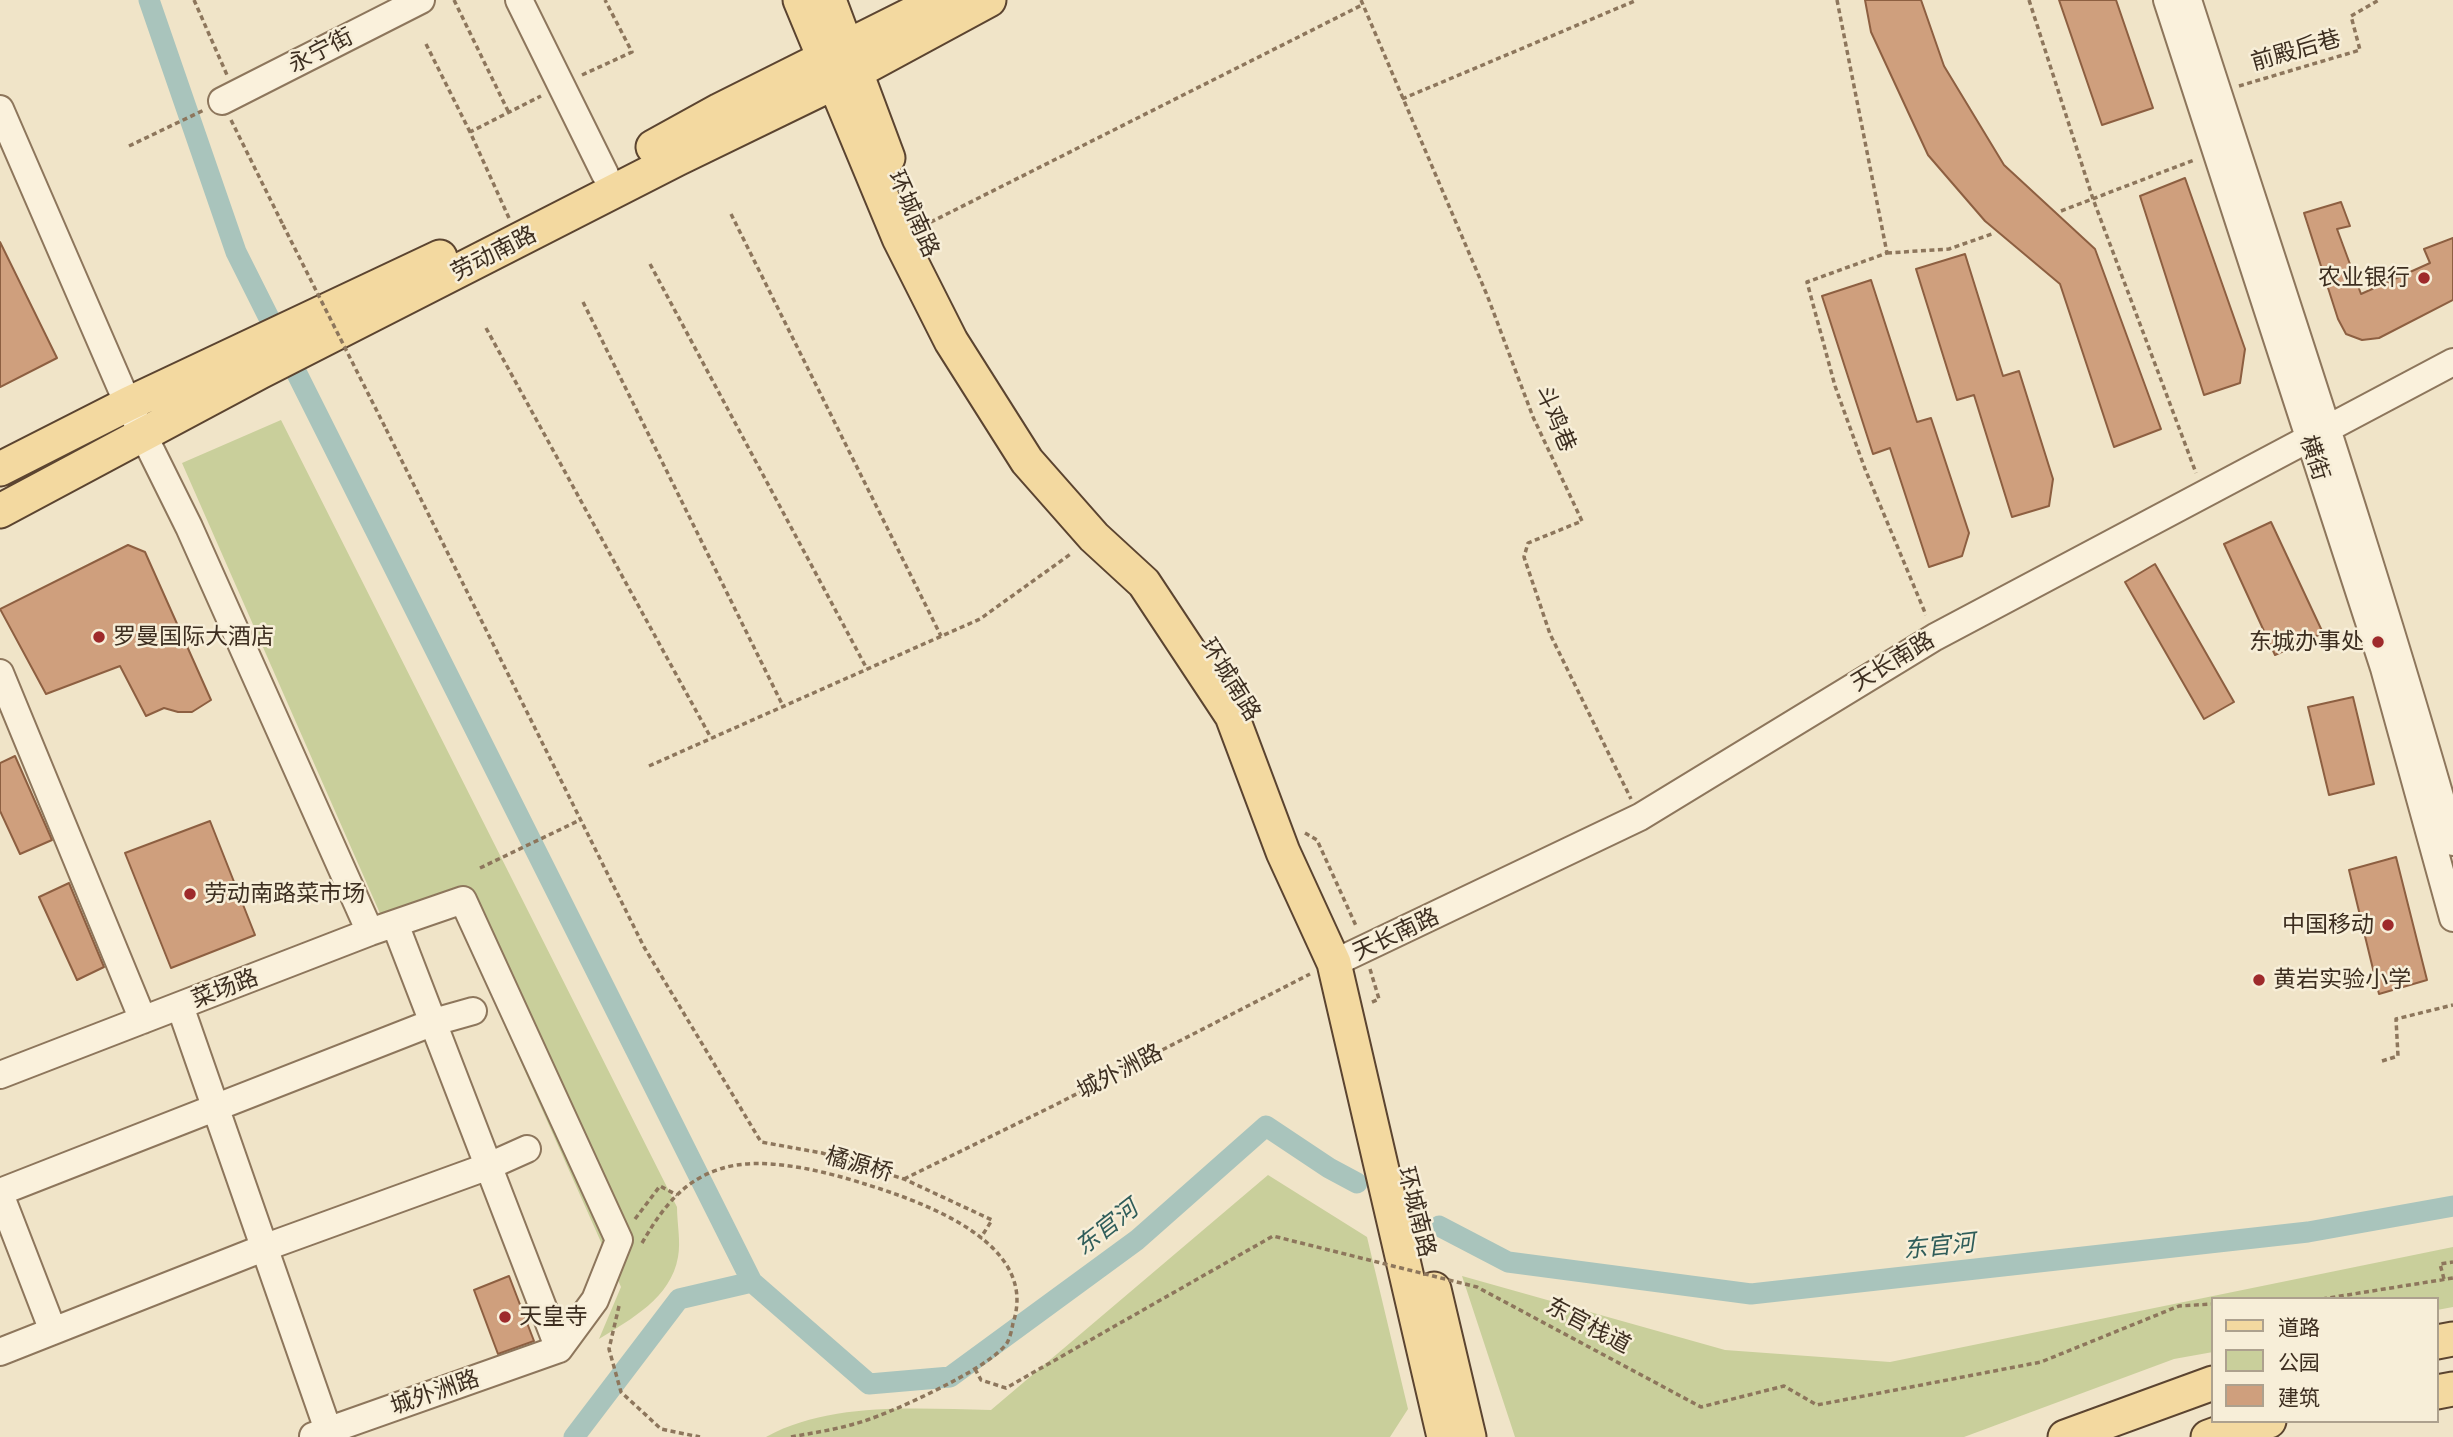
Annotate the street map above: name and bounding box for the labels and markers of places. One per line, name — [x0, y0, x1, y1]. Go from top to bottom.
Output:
place label: 农业银行 — [2318, 264, 2410, 292]
marker: 农业银行 — [2416, 270, 2432, 286]
place label: 罗曼国际大酒店 — [113, 623, 274, 651]
place label: 东城办事处 — [2249, 628, 2364, 656]
marker: 罗曼国际大酒店 — [91, 629, 107, 645]
marker: 东城办事处 — [2370, 634, 2386, 650]
place label: 劳动南路菜市场 — [204, 880, 365, 908]
marker: 劳动南路菜市场 — [182, 886, 198, 902]
place label: 中国移动 — [2282, 911, 2374, 939]
marker: 中国移动 — [2380, 917, 2396, 933]
place label: 黄岩实验小学 — [2273, 966, 2411, 994]
marker: 黄岩实验小学 — [2251, 972, 2267, 988]
place label: 天皇寺 — [519, 1303, 588, 1331]
marker: 天皇寺 — [497, 1309, 513, 1325]

